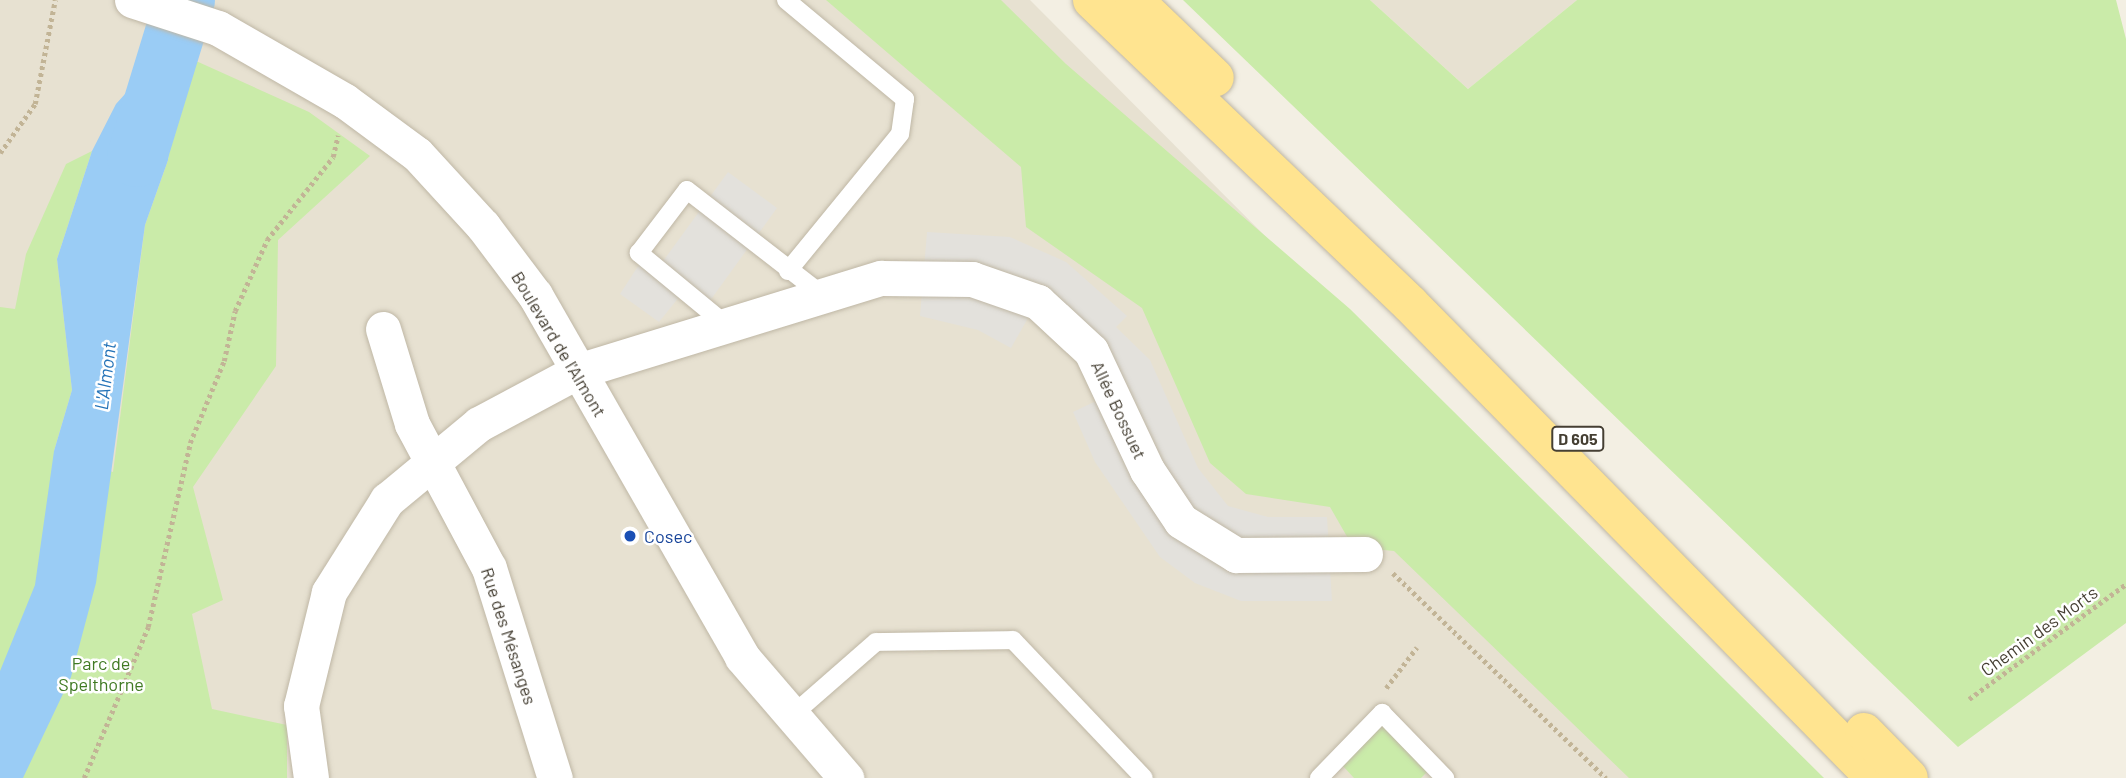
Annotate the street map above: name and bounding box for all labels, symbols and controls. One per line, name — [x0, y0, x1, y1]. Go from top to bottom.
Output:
street label: Boulevard de l'Almont — [507, 267, 611, 421]
water label: L'Almont — [90, 341, 120, 411]
street label: Allée Bossuet — [1087, 357, 1151, 463]
road number: D 605 — [1550, 426, 1606, 452]
place label: Cosec — [644, 525, 692, 547]
marker: Cosec — [622, 528, 638, 544]
street label: Rue des Mésanges — [477, 565, 541, 707]
street label: Chemin des Morts — [1976, 581, 2102, 681]
park label: Parc de Spelthorne — [58, 653, 144, 696]

